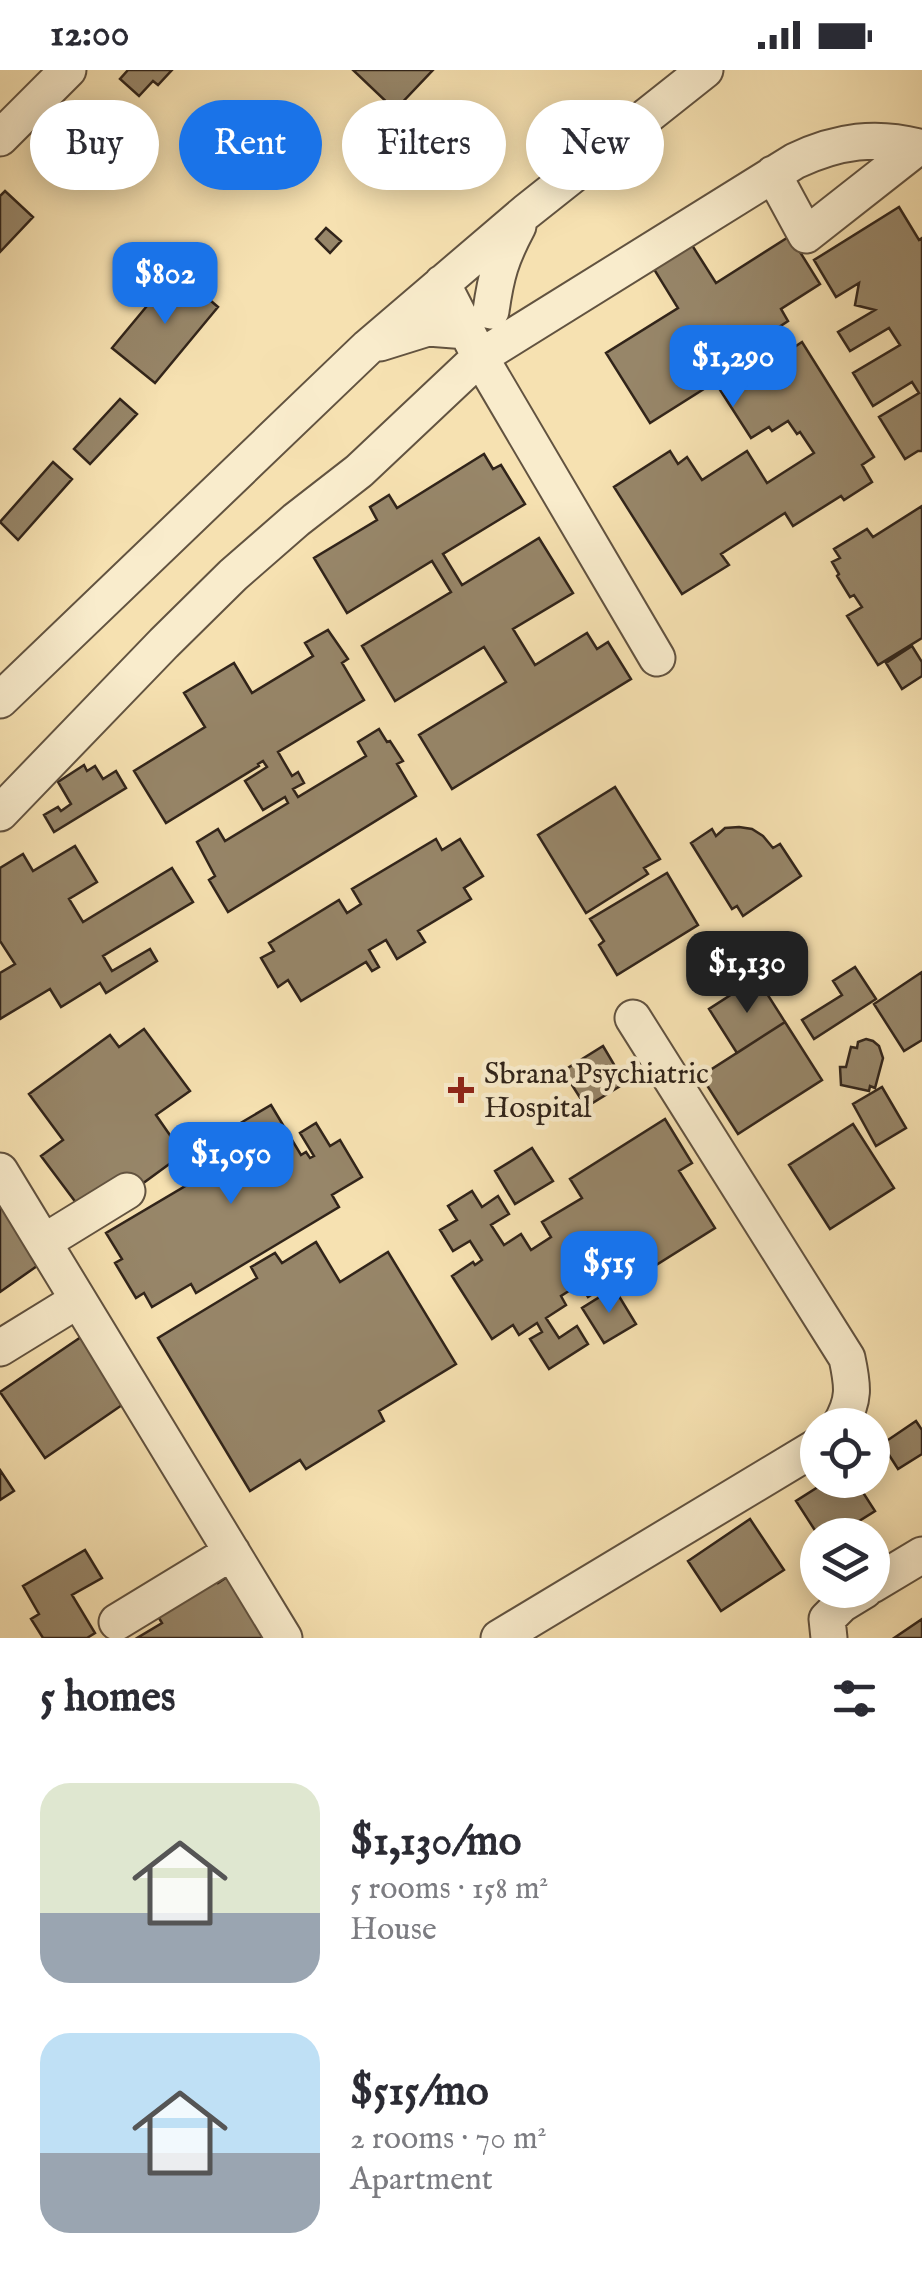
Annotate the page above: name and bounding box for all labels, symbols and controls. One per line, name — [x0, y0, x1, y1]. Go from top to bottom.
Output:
text: 12:00 — [50, 11, 129, 59]
chip: Buy — [30, 100, 159, 190]
chip: Rent — [179, 100, 322, 190]
chip: Filters — [342, 100, 506, 190]
chip: New — [526, 100, 664, 190]
pin: $802 — [106, 242, 224, 327]
text: $802 — [135, 254, 196, 295]
pin: $1,290 — [652, 325, 814, 410]
text: $1,290 — [692, 337, 774, 378]
pin: $1,130 — [666, 931, 828, 1016]
text: $1,130 — [708, 943, 786, 984]
place label: Sbrana Psychiatric Hospital — [484, 1056, 709, 1128]
marker: Sbrana Psychiatric Hospital — [448, 1077, 474, 1103]
pin: $1,050 — [150, 1122, 312, 1207]
text: $1,050 — [190, 1134, 272, 1175]
pin: $515 — [550, 1231, 668, 1316]
text: $515 — [583, 1243, 635, 1284]
map controls — [800, 1408, 890, 1608]
button: locate — [800, 1408, 890, 1498]
button: layers — [800, 1518, 890, 1608]
icon: filters — [827, 1671, 882, 1726]
text: 5 homes — [40, 1672, 176, 1725]
text: $1,130/mo — [350, 1816, 521, 1869]
icon: home — [120, 1823, 240, 1943]
text: 5 rooms · 158 m² — [350, 1869, 549, 1910]
text: House — [350, 1910, 437, 1951]
text: $515/mo — [350, 2066, 489, 2119]
icon: home — [120, 2073, 240, 2193]
text: 2 rooms · 70 m² — [350, 2119, 547, 2160]
text: Apartment — [350, 2160, 493, 2201]

